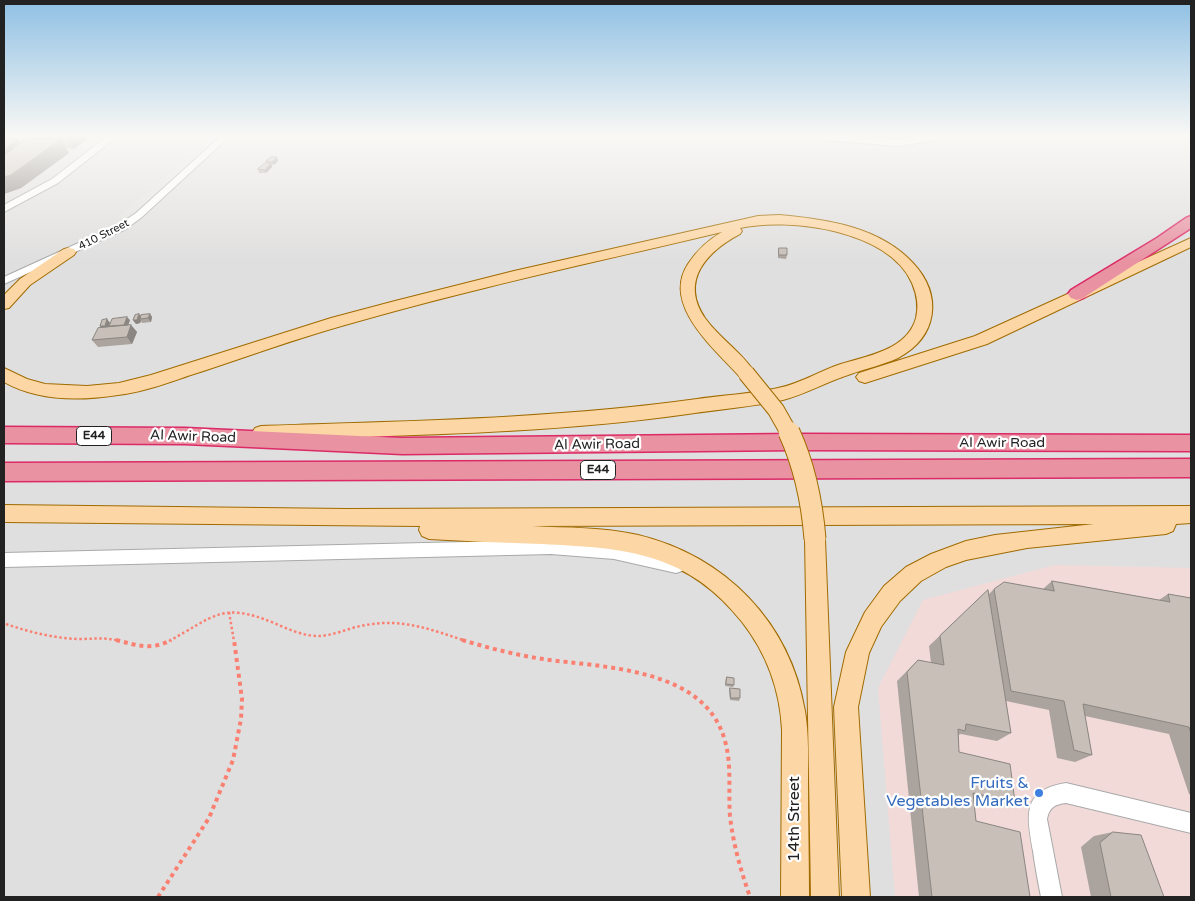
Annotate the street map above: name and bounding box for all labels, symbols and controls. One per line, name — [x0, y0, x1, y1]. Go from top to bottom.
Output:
street label: 410 Street — [76, 217, 132, 253]
road number: E44 — [76, 426, 112, 446]
street label: Al Awir Road — [150, 427, 236, 447]
street label: Al Awir Road — [959, 435, 1045, 451]
street label: Al Awir Road — [554, 436, 640, 454]
road number: E44 — [580, 460, 616, 480]
place label: Fruits & Vegetables Market — [886, 774, 1029, 812]
street label: 14th Street — [785, 776, 805, 862]
marker: Fruits & Vegetables Market — [1033, 787, 1045, 799]

